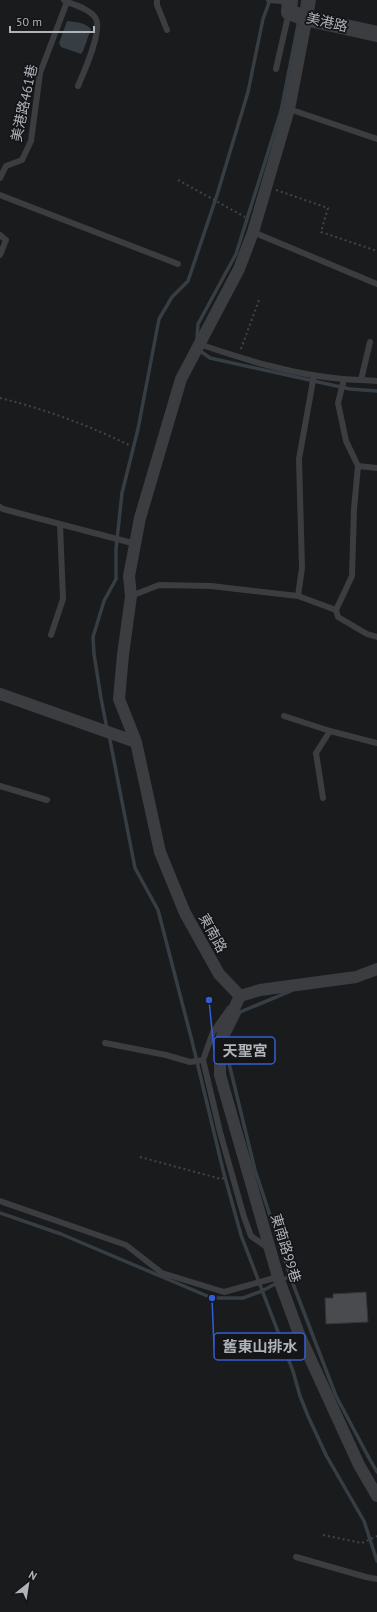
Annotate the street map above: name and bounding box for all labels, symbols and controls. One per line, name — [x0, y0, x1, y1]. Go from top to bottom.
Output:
scale bar — [10, 8, 94, 34]
street label: 美港路 — [305, 9, 349, 35]
text: 50 m — [16, 14, 42, 29]
street label: 美港路461巷 — [7, 63, 41, 143]
street label: 東南路 — [195, 910, 231, 956]
callout: 天聖宮 — [214, 1037, 275, 1064]
text: 天聖宮 — [222, 1041, 268, 1060]
street label: 東南路99巷 — [267, 1211, 305, 1285]
callout: 舊東山排水 — [214, 1333, 305, 1360]
text: 舊東山排水 — [222, 1337, 298, 1356]
north arrow — [8, 1564, 48, 1604]
text: N — [26, 1567, 40, 1583]

